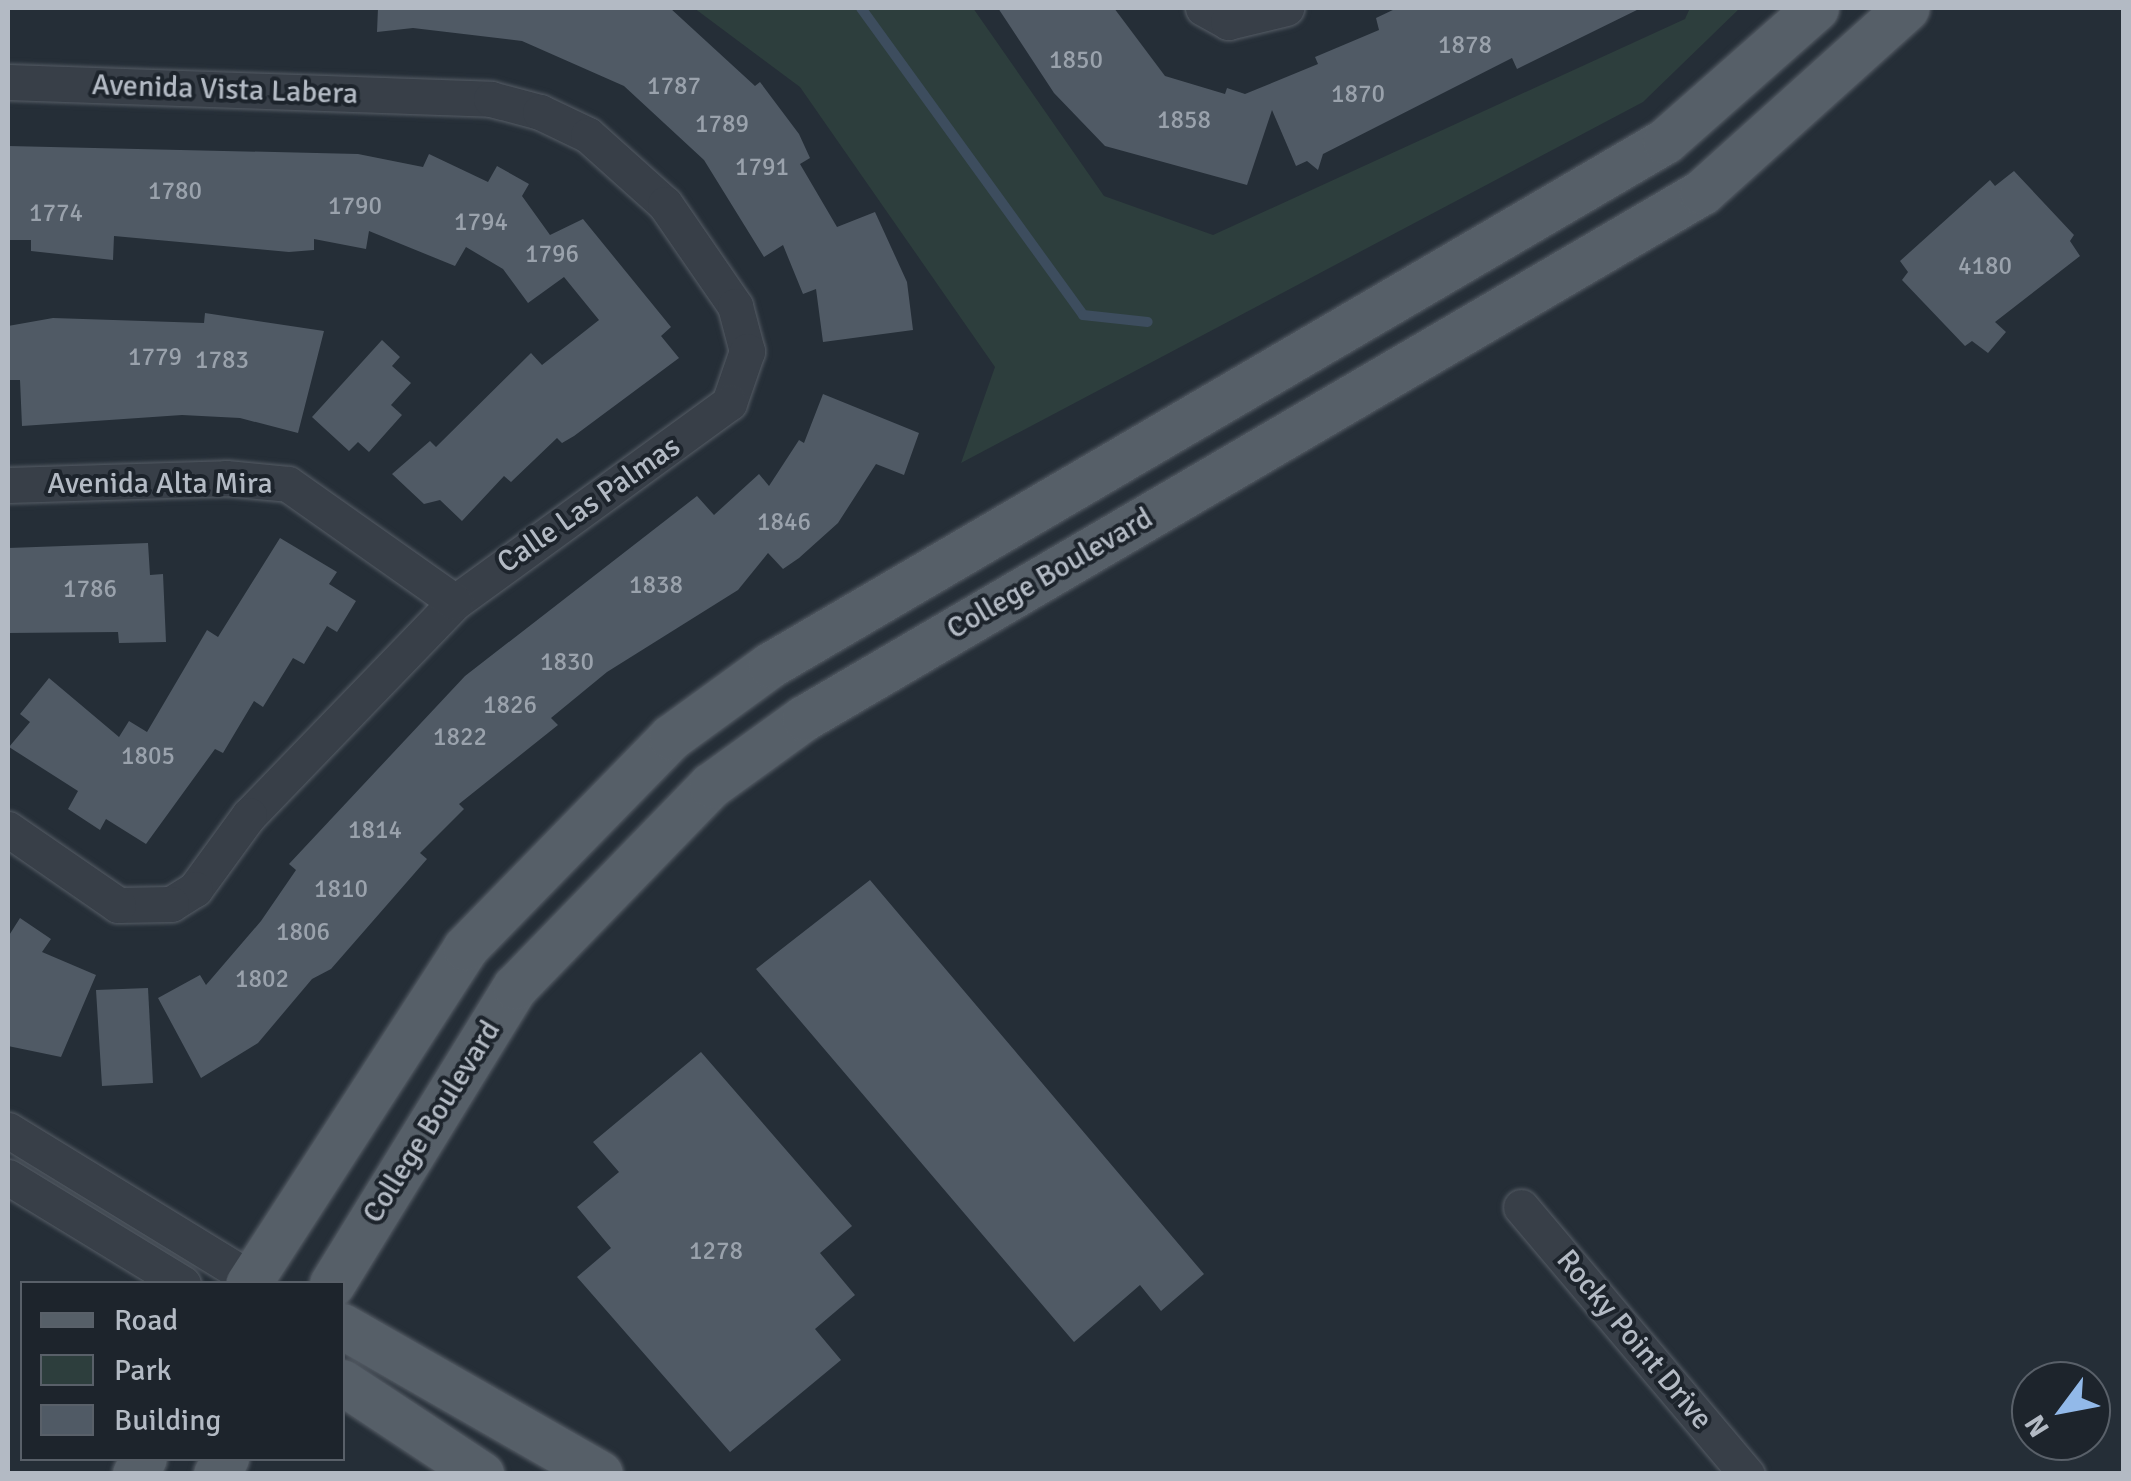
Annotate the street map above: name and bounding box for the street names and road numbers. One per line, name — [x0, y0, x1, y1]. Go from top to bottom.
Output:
street label: Avenida Vista Labera — [91, 67, 359, 113]
street label: Calle Las Palmas — [491, 429, 687, 581]
street label: Avenida Alta Mira — [47, 466, 273, 502]
street label: College Boulevard — [941, 500, 1159, 648]
street label: College Boulevard — [355, 1014, 509, 1230]
street label: Rocky Point Drive — [1548, 1243, 1720, 1437]

